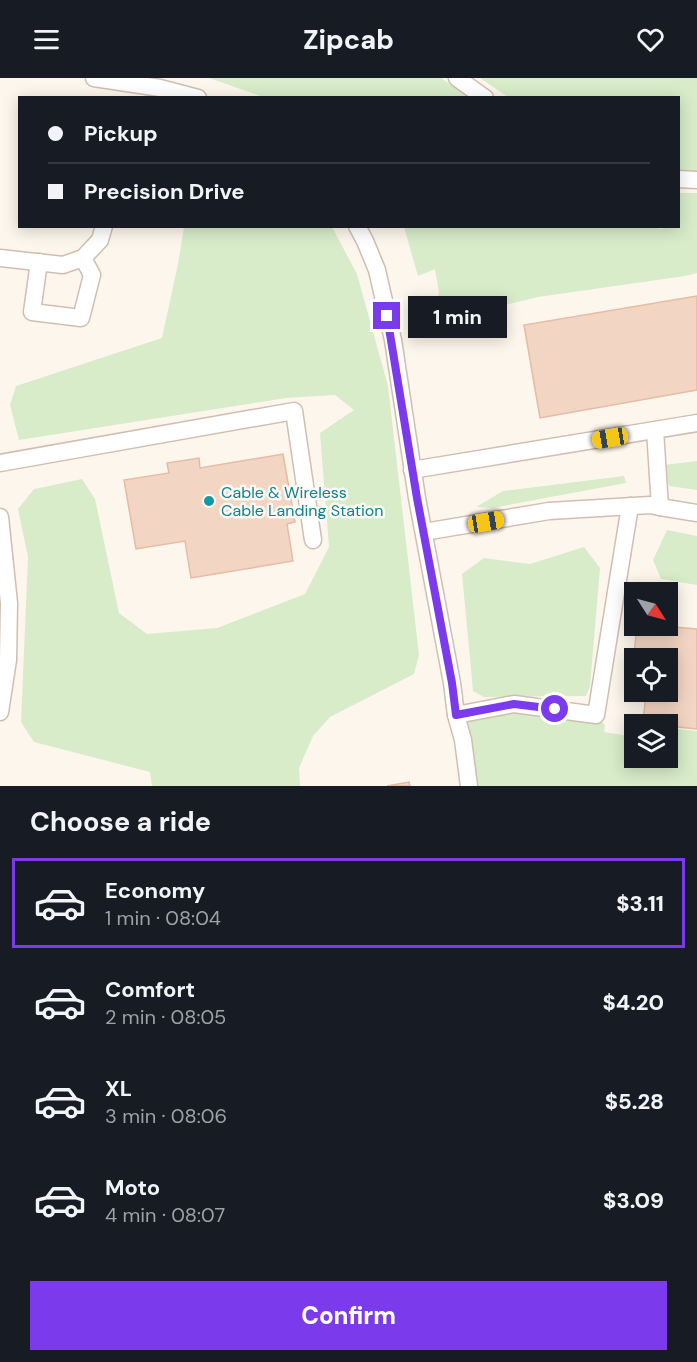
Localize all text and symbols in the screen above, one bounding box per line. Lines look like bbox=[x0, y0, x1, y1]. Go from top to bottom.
text: Zipcab bbox=[303, 22, 394, 57]
icon: menu bbox=[30, 23, 63, 56]
icon: heart bbox=[634, 23, 667, 56]
text: Pickup bbox=[84, 119, 158, 148]
text: Precision Drive bbox=[84, 177, 245, 206]
callout: 1 min bbox=[408, 295, 507, 337]
route end bbox=[373, 302, 400, 329]
text: 1 min bbox=[433, 304, 482, 330]
car bbox=[591, 426, 629, 450]
place label: Cable & Wireless Cable Landing Station bbox=[221, 482, 383, 521]
marker: Cable & Wireless Cable Landing Station bbox=[202, 494, 216, 508]
car bbox=[467, 510, 505, 534]
north arrow bbox=[624, 582, 678, 636]
map controls bbox=[624, 582, 678, 768]
button: locate bbox=[624, 648, 678, 702]
route start bbox=[541, 695, 568, 722]
button: layers bbox=[624, 714, 678, 768]
text: Choose a ride bbox=[30, 804, 211, 839]
icon: car bbox=[33, 876, 87, 930]
text: Economy bbox=[105, 876, 205, 905]
text: $3.11 bbox=[616, 889, 664, 918]
text: 1 min · 08:04 bbox=[105, 905, 221, 931]
icon: car bbox=[33, 975, 87, 1029]
text: Comfort bbox=[105, 975, 195, 1004]
text: $4.20 bbox=[602, 988, 664, 1017]
text: 2 min · 08:05 bbox=[105, 1004, 226, 1030]
icon: car bbox=[33, 1074, 87, 1128]
text: XL bbox=[105, 1074, 132, 1103]
text: $5.28 bbox=[605, 1087, 664, 1116]
text: 3 min · 08:06 bbox=[105, 1103, 227, 1129]
icon: car bbox=[33, 1173, 87, 1227]
text: Moto bbox=[105, 1173, 160, 1202]
text: $3.09 bbox=[603, 1186, 664, 1215]
text: 4 min · 08:07 bbox=[105, 1202, 225, 1228]
button: Confirm bbox=[30, 1281, 667, 1350]

